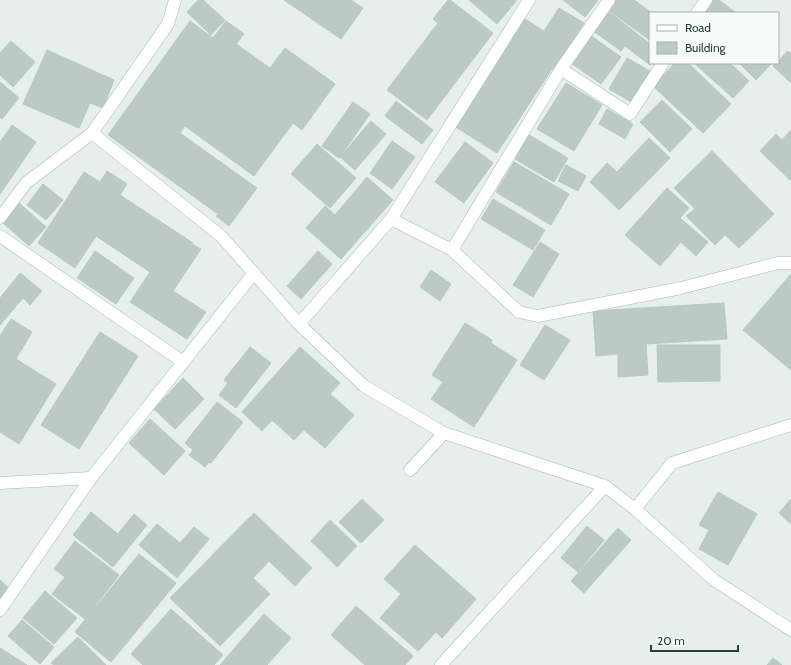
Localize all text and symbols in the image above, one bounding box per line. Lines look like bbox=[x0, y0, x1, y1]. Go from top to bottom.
legend bbox=[649, 12, 779, 64]
text: Road bbox=[685, 20, 711, 35]
text: Building bbox=[685, 40, 727, 55]
scale bar bbox=[651, 627, 738, 653]
text: 20 m bbox=[657, 633, 685, 648]

